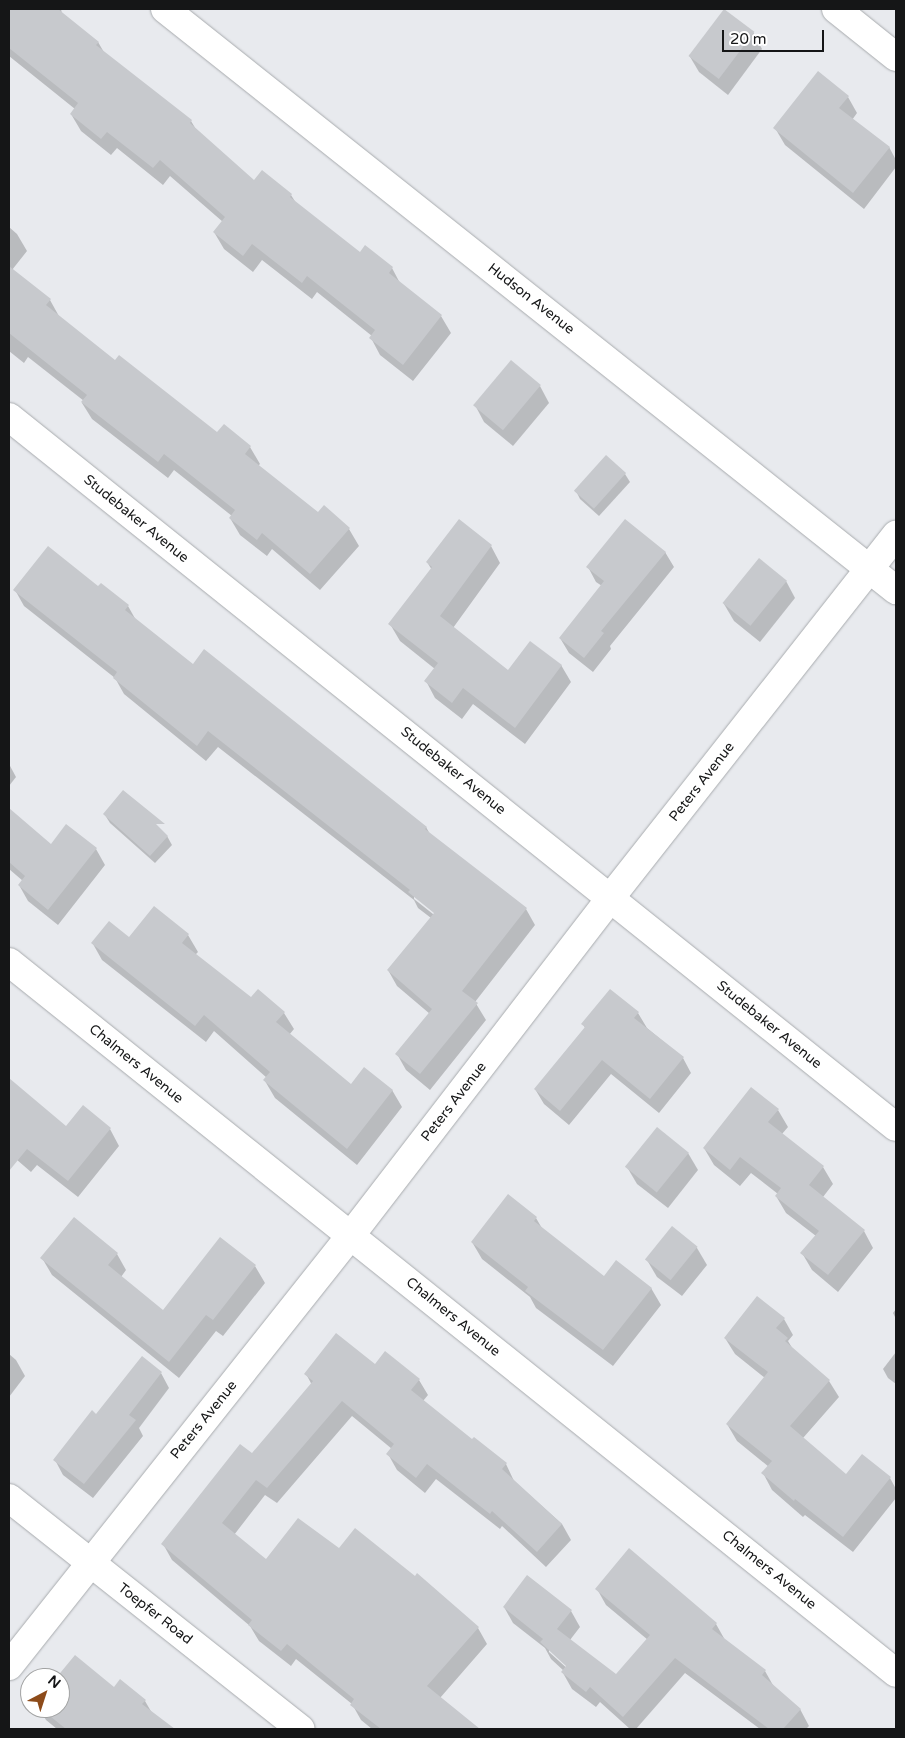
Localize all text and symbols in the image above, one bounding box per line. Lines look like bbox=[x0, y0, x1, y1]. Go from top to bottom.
scale bar bbox=[725, 20, 828, 52]
text: 20 m bbox=[730, 30, 767, 48]
street label: Hudson Avenue bbox=[484, 260, 578, 338]
street label: Studebaker Avenue bbox=[80, 472, 192, 566]
street label: Studebaker Avenue bbox=[397, 724, 509, 818]
street label: Peters Avenue bbox=[666, 739, 738, 825]
street label: Studebaker Avenue bbox=[713, 978, 825, 1072]
street label: Chalmers Avenue bbox=[86, 1021, 186, 1107]
street label: Peters Avenue bbox=[418, 1059, 490, 1145]
street label: Chalmers Avenue bbox=[403, 1274, 503, 1360]
street label: Peters Avenue bbox=[167, 1377, 241, 1463]
street label: Chalmers Avenue bbox=[719, 1527, 819, 1613]
street label: Toepfer Road bbox=[114, 1580, 196, 1648]
north arrow bbox=[20, 1668, 70, 1718]
text: N bbox=[45, 1672, 64, 1692]

